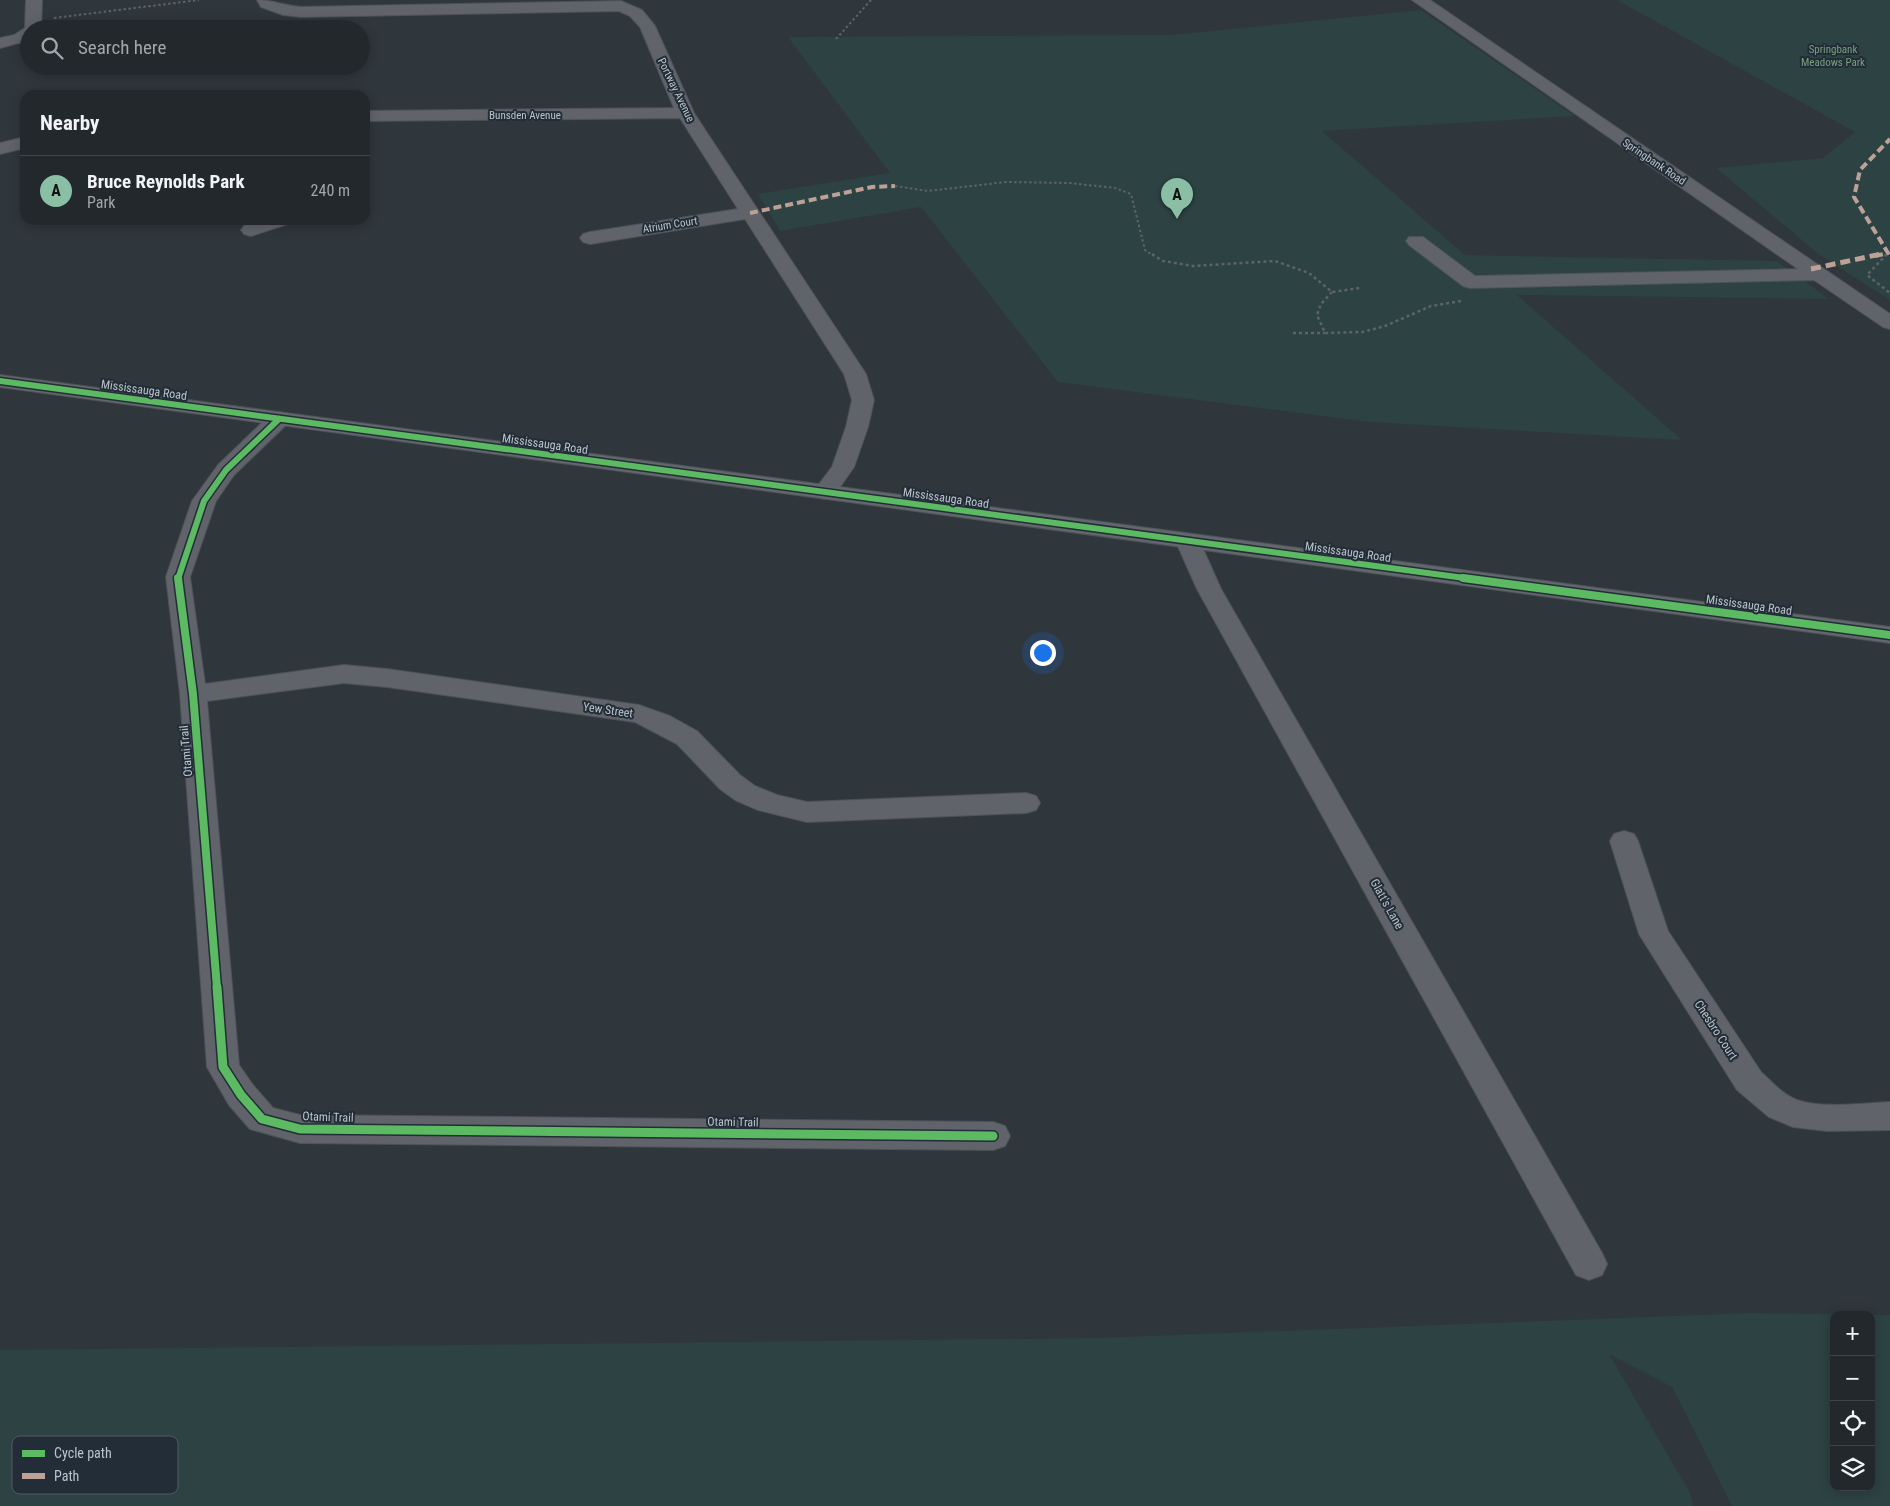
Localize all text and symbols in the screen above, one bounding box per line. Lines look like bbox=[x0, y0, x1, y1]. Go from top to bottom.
search box bbox=[20, 20, 370, 75]
icon: search bbox=[38, 34, 66, 62]
text: Search here bbox=[78, 36, 166, 59]
park label: Springbank Meadows Park bbox=[1801, 43, 1865, 69]
street label: Portway Avenue bbox=[655, 56, 697, 124]
street label: Bunsden Avenue bbox=[489, 109, 561, 122]
text: Nearby bbox=[40, 111, 99, 135]
street label: Springbank Road bbox=[1620, 136, 1688, 188]
text: Bruce Reynolds Park bbox=[87, 170, 244, 193]
pin: A bbox=[1161, 178, 1193, 219]
text: A bbox=[51, 181, 61, 200]
text: 240 m bbox=[311, 181, 350, 200]
text: Park bbox=[87, 193, 116, 212]
street label: Atrium Court bbox=[642, 214, 698, 236]
street label: Mississauga Road bbox=[100, 377, 188, 403]
street label: Mississauga Road bbox=[501, 431, 589, 457]
street label: Mississauga Road bbox=[902, 485, 990, 511]
street label: Mississauga Road bbox=[1304, 539, 1392, 565]
street label: Mississauga Road bbox=[1705, 592, 1793, 618]
your location bbox=[1030, 640, 1056, 666]
street label: Yew Street bbox=[582, 700, 634, 720]
street label: Otami Trail bbox=[177, 725, 195, 777]
street label: Glatt's Lane bbox=[1367, 876, 1407, 932]
street label: Chesbro Court bbox=[1692, 998, 1741, 1063]
street label: Otami Trail bbox=[302, 1109, 354, 1125]
street label: Otami Trail bbox=[707, 1115, 759, 1129]
map controls bbox=[1830, 1311, 1875, 1491]
button: + bbox=[1830, 1311, 1875, 1356]
button: − bbox=[1830, 1356, 1875, 1401]
button: locate bbox=[1830, 1401, 1875, 1446]
legend bbox=[12, 1436, 178, 1494]
text: Cycle path bbox=[54, 1445, 112, 1461]
button: layers bbox=[1830, 1446, 1875, 1491]
text: Path bbox=[54, 1468, 79, 1484]

